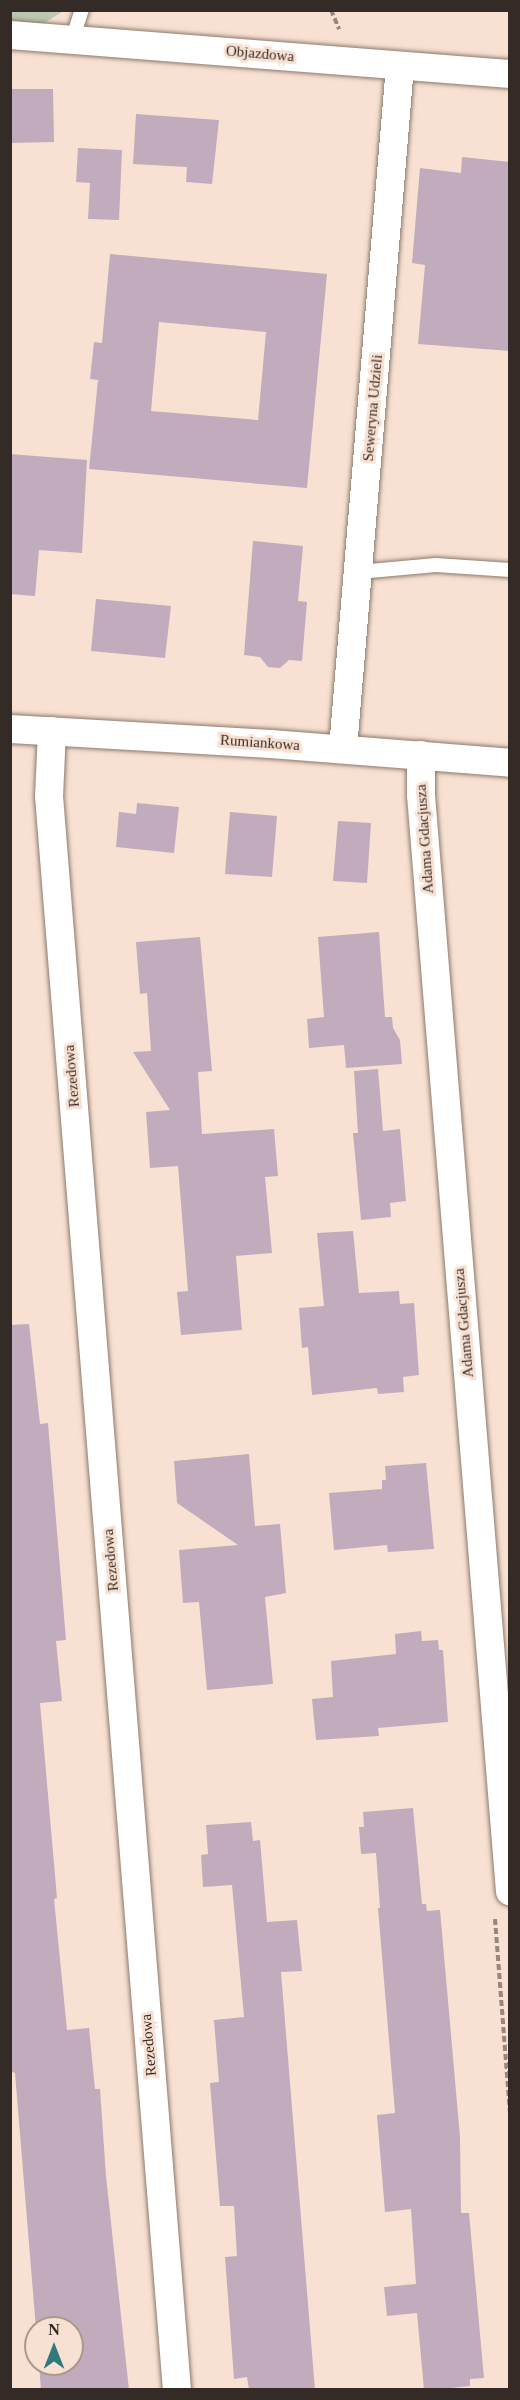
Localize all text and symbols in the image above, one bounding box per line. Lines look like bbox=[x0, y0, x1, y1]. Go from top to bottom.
street label: Objazdowa bbox=[225, 42, 295, 66]
street label: Seweryna Udzieli bbox=[359, 354, 387, 462]
street label: Rumiankowa bbox=[219, 731, 301, 755]
street label: Adama Gdacjusza bbox=[412, 784, 438, 894]
street label: Rezedowa bbox=[60, 1044, 84, 1108]
street label: Adama Gdacjusza bbox=[450, 1268, 478, 1378]
street label: Rezedowa bbox=[99, 1528, 123, 1592]
street label: Rezedowa bbox=[137, 2013, 161, 2077]
north arrow bbox=[24, 2316, 84, 2376]
text: N bbox=[48, 2321, 60, 2338]

